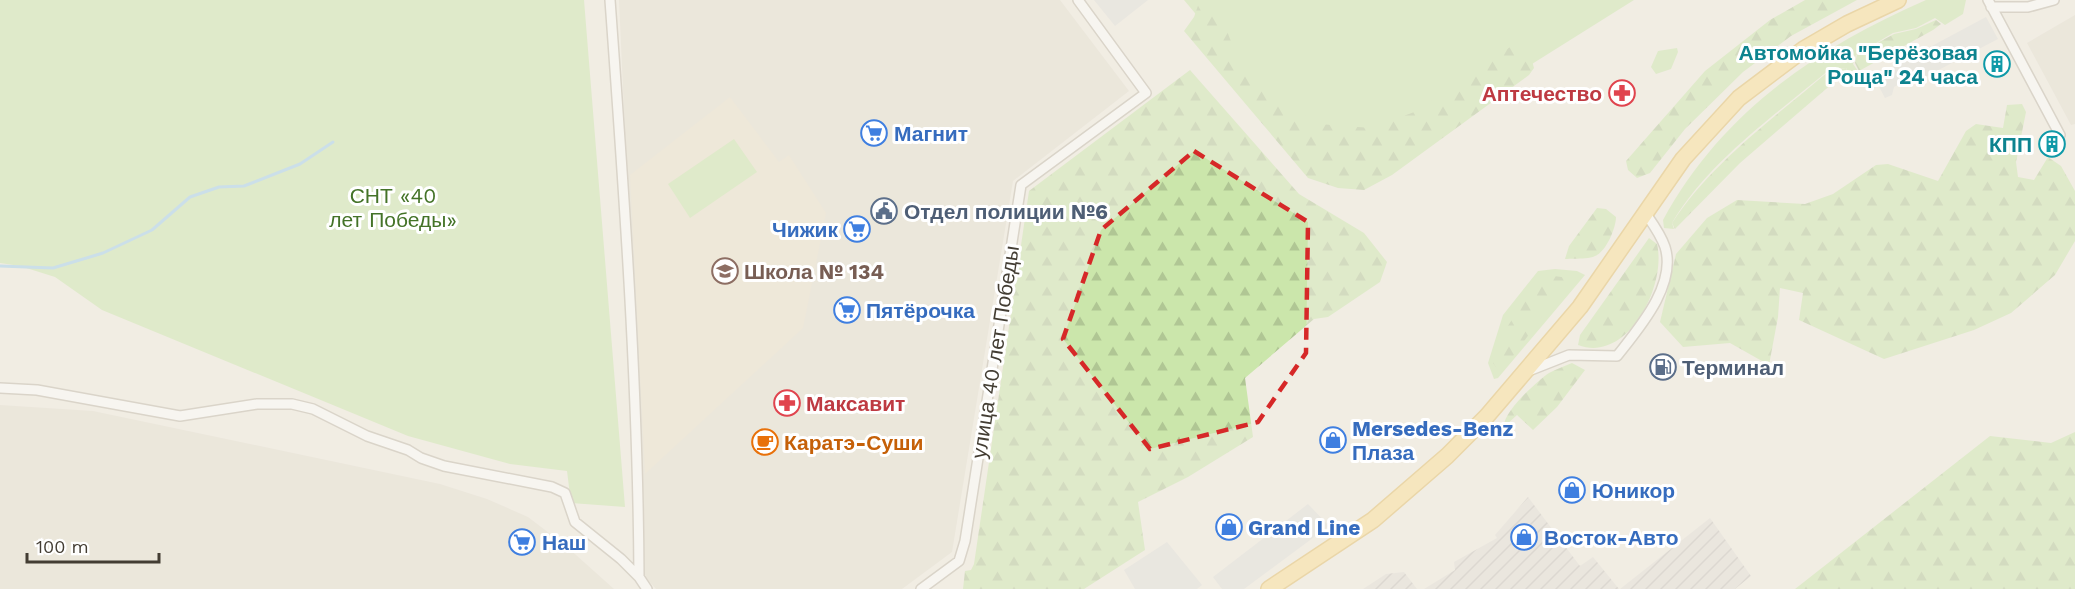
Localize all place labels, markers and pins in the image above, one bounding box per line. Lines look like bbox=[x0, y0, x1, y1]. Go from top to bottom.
place label: Автомойка "Берёзовая Роща" 24 часа bbox=[1738, 40, 1978, 89]
building icon: Автомойка "Берёзовая Роща" 24 часа bbox=[1982, 49, 2012, 79]
pharmacy icon: Аптечество bbox=[1607, 78, 1637, 108]
place label: Аптечество bbox=[1482, 81, 1602, 106]
supermarket icon: Магнит bbox=[859, 118, 889, 148]
place label: Магнит bbox=[894, 121, 968, 146]
building icon: КПП bbox=[2037, 129, 2067, 159]
place label: КПП bbox=[1989, 132, 2032, 157]
public building icon: Отдел полиции №6 bbox=[869, 196, 899, 226]
place label: Отдел полиции №6 bbox=[904, 199, 1108, 224]
supermarket icon: Чижик bbox=[842, 214, 872, 244]
place label: Чижик bbox=[772, 217, 838, 242]
school or university icon: Школа № 134 bbox=[710, 256, 740, 286]
place label: Школа № 134 bbox=[744, 259, 884, 284]
supermarket icon: Пятёрочка bbox=[832, 295, 862, 325]
place label: Пятёрочка bbox=[866, 298, 975, 323]
fuel station icon: Терминал bbox=[1648, 352, 1678, 382]
place label: Терминал bbox=[1682, 355, 1784, 380]
pharmacy icon: Максавит bbox=[772, 388, 802, 418]
place label: Максавит bbox=[806, 391, 905, 416]
place label: Mersedes-Benz Плаза bbox=[1352, 416, 1513, 465]
shop icon: Mersedes-Benz Плаза bbox=[1318, 425, 1348, 455]
cafe icon: Каратэ-Суши bbox=[750, 427, 780, 457]
place label: Каратэ-Суши bbox=[784, 430, 924, 455]
shop icon: Юникор bbox=[1557, 475, 1587, 505]
place label: Юникор bbox=[1592, 478, 1675, 503]
shop icon: Grand Line bbox=[1214, 512, 1244, 542]
place label: Grand Line bbox=[1248, 515, 1360, 540]
shop icon: Восток-Авто bbox=[1509, 522, 1539, 552]
place label: Восток-Авто bbox=[1544, 525, 1678, 550]
supermarket icon: Наш bbox=[507, 527, 537, 557]
place label: Наш bbox=[542, 530, 586, 555]

